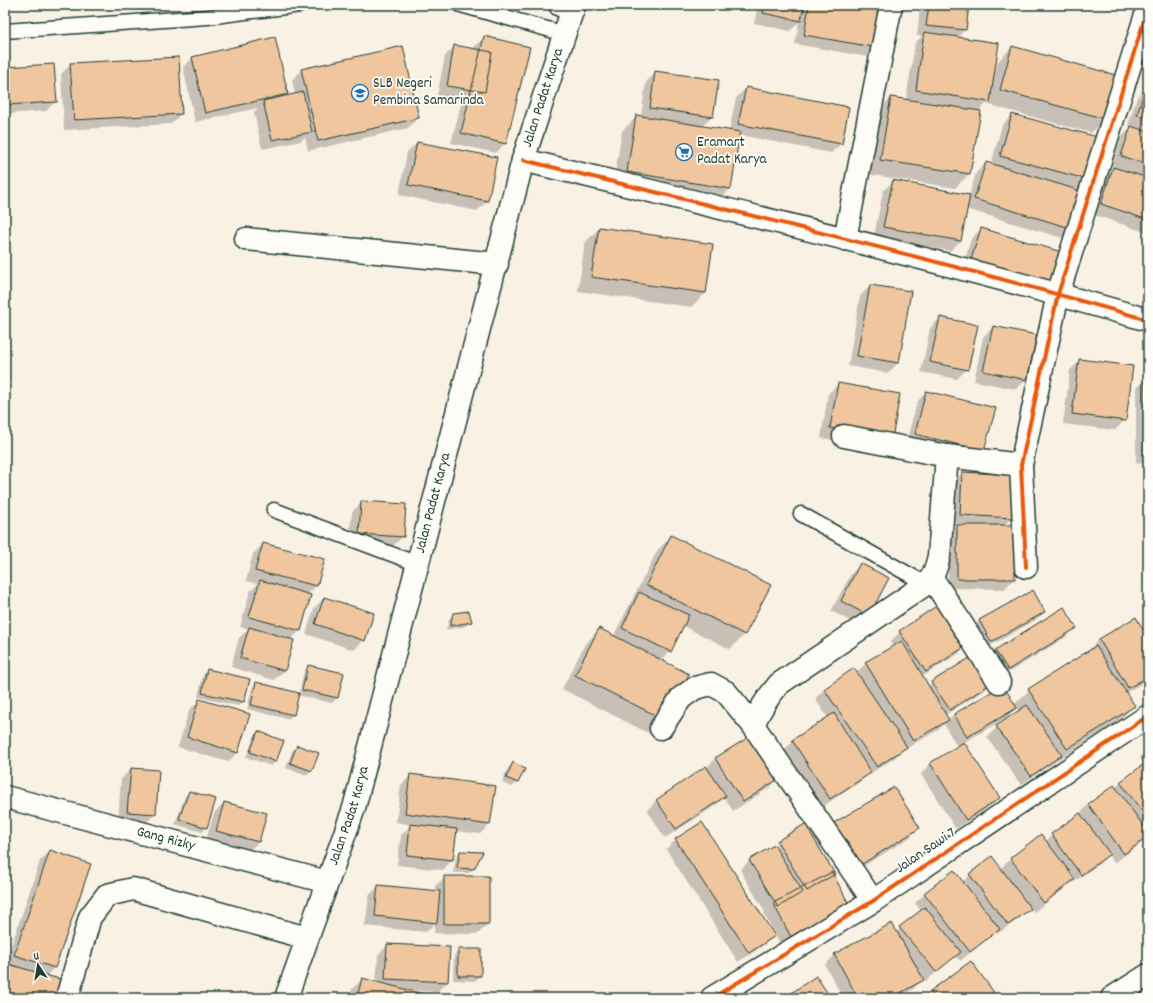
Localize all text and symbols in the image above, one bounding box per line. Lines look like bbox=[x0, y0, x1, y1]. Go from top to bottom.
street label: Jalan Padat Karya bbox=[517, 44, 570, 150]
place label: SLB Negeri Pembina Samarinda bbox=[373, 73, 485, 112]
school or university icon: SLB Negeri Pembina Samarinda bbox=[350, 83, 370, 103]
place label: Eramart Padat Karya bbox=[697, 132, 767, 171]
supermarket icon: Eramart Padat Karya bbox=[674, 142, 694, 162]
street label: Jalan Padat Karya bbox=[410, 449, 457, 556]
street label: Jalan Padat Karya bbox=[323, 763, 376, 869]
street label: Gang Rizky bbox=[134, 821, 198, 858]
street label: Jalan Sawi 7 bbox=[891, 823, 961, 879]
north arrow bbox=[18, 945, 58, 985]
text: U bbox=[32, 949, 41, 966]

